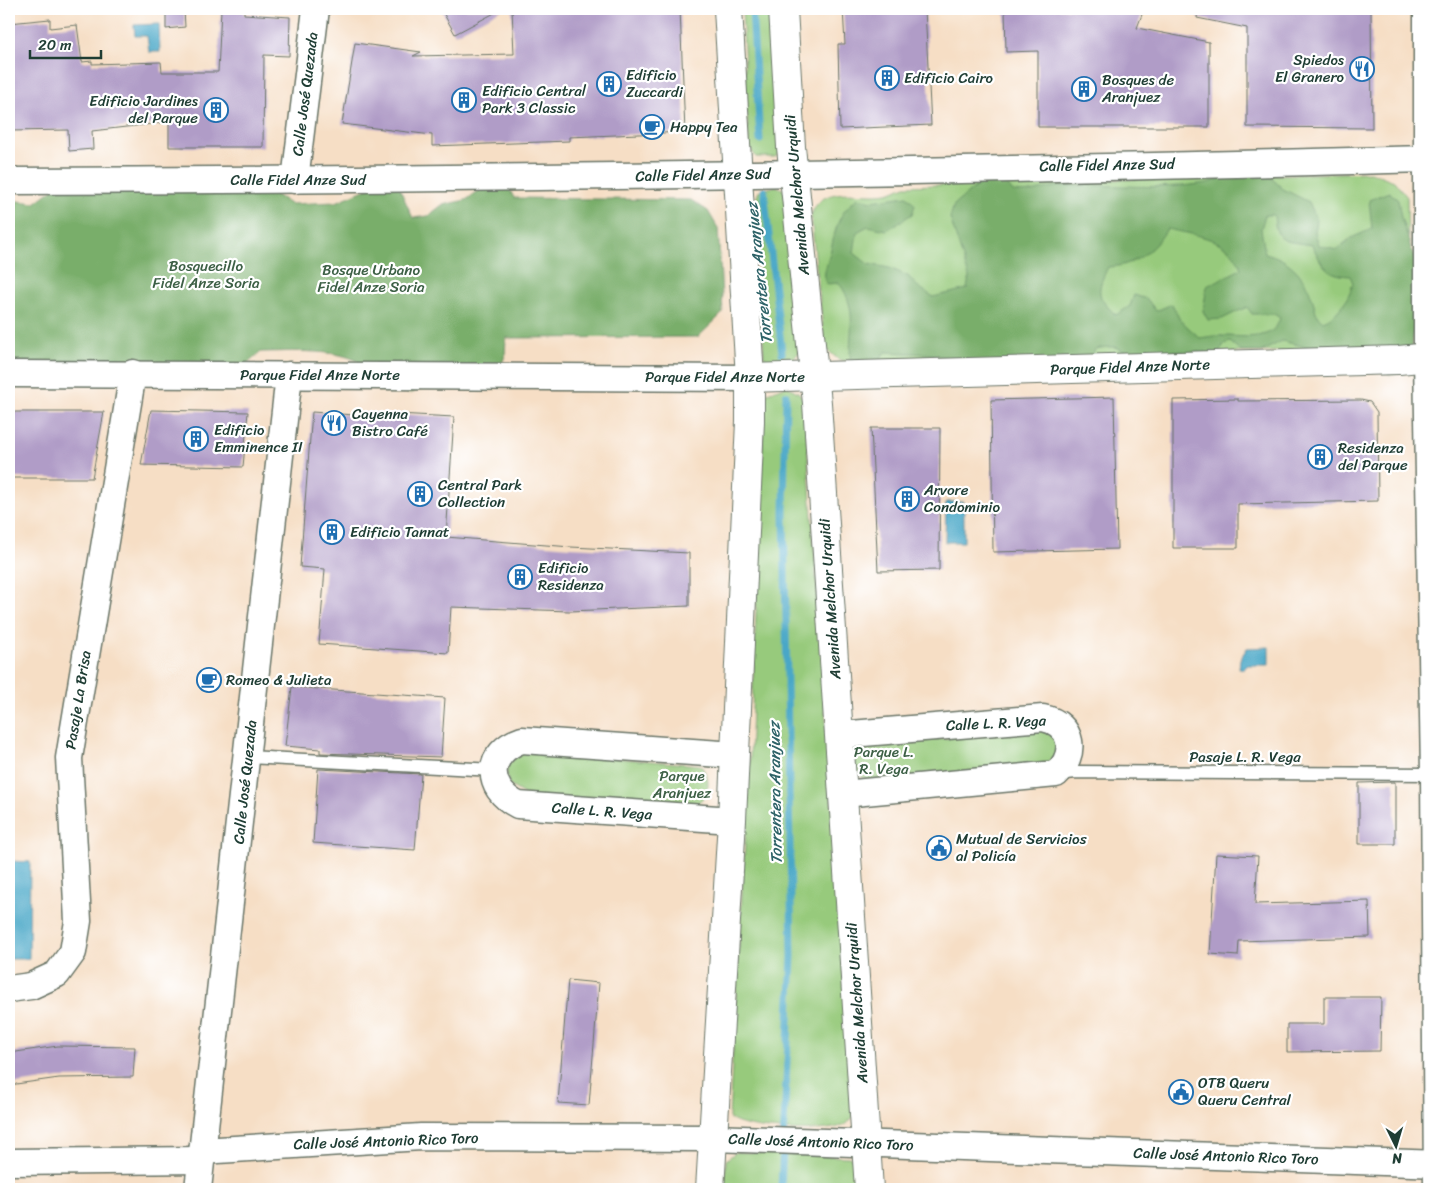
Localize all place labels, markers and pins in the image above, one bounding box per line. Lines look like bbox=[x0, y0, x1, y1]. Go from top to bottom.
place label: Spiedos El Granero bbox=[1275, 47, 1345, 90]
restaurant icon: Spiedos El Granero bbox=[1349, 56, 1375, 82]
place label: Edificio Zuccardi bbox=[626, 62, 684, 105]
building icon: Edificio Cairo bbox=[874, 65, 900, 91]
place label: Edificio Cairo bbox=[904, 65, 994, 91]
place label: Bosques de Aranjuez bbox=[1101, 67, 1175, 110]
building icon: Edificio Zuccardi bbox=[596, 71, 622, 97]
building icon: Bosques de Aranjuez bbox=[1071, 76, 1097, 102]
place label: Edificio Central Park 3 Classic bbox=[482, 78, 587, 121]
building icon: Edificio Central Park 3 Classic bbox=[451, 87, 477, 113]
place label: Edificio Jardines del Parque bbox=[89, 88, 199, 131]
building icon: Edificio Jardines del Parque bbox=[203, 97, 229, 123]
cafe icon: Happy Tea bbox=[639, 114, 665, 140]
place label: Happy Tea bbox=[670, 114, 738, 140]
place label: Cayenna Bistro Café bbox=[352, 401, 428, 444]
restaurant icon: Cayenna Bistro Café bbox=[321, 410, 347, 436]
place label: Edificio Emminence II bbox=[214, 417, 303, 460]
building icon: Edificio Emminence II bbox=[183, 426, 209, 452]
place label: Residenza del Parque bbox=[1338, 435, 1408, 478]
building icon: Residenza del Parque bbox=[1307, 444, 1333, 470]
place label: Central Park Collection bbox=[438, 472, 522, 515]
place label: Arvore Condominio bbox=[923, 477, 1000, 520]
building icon: Central Park Collection bbox=[407, 481, 433, 507]
building icon: Arvore Condominio bbox=[894, 486, 920, 512]
building icon: Edificio Tannat bbox=[319, 519, 345, 545]
place label: Edificio Tannat bbox=[350, 519, 450, 545]
place label: Edificio Residenza bbox=[538, 555, 604, 598]
building icon: Edificio Residenza bbox=[507, 564, 533, 590]
cafe icon: Romeo & Julieta bbox=[196, 667, 222, 693]
place label: Romeo & Julieta bbox=[226, 667, 332, 693]
place label: Mutual de Servicios al Policía bbox=[956, 826, 1087, 869]
public building icon: Mutual de Servicios al Policía bbox=[926, 835, 952, 861]
place label: OTB Queru Queru Central bbox=[1198, 1070, 1291, 1113]
public building icon: OTB Queru Queru Central bbox=[1168, 1079, 1194, 1105]

